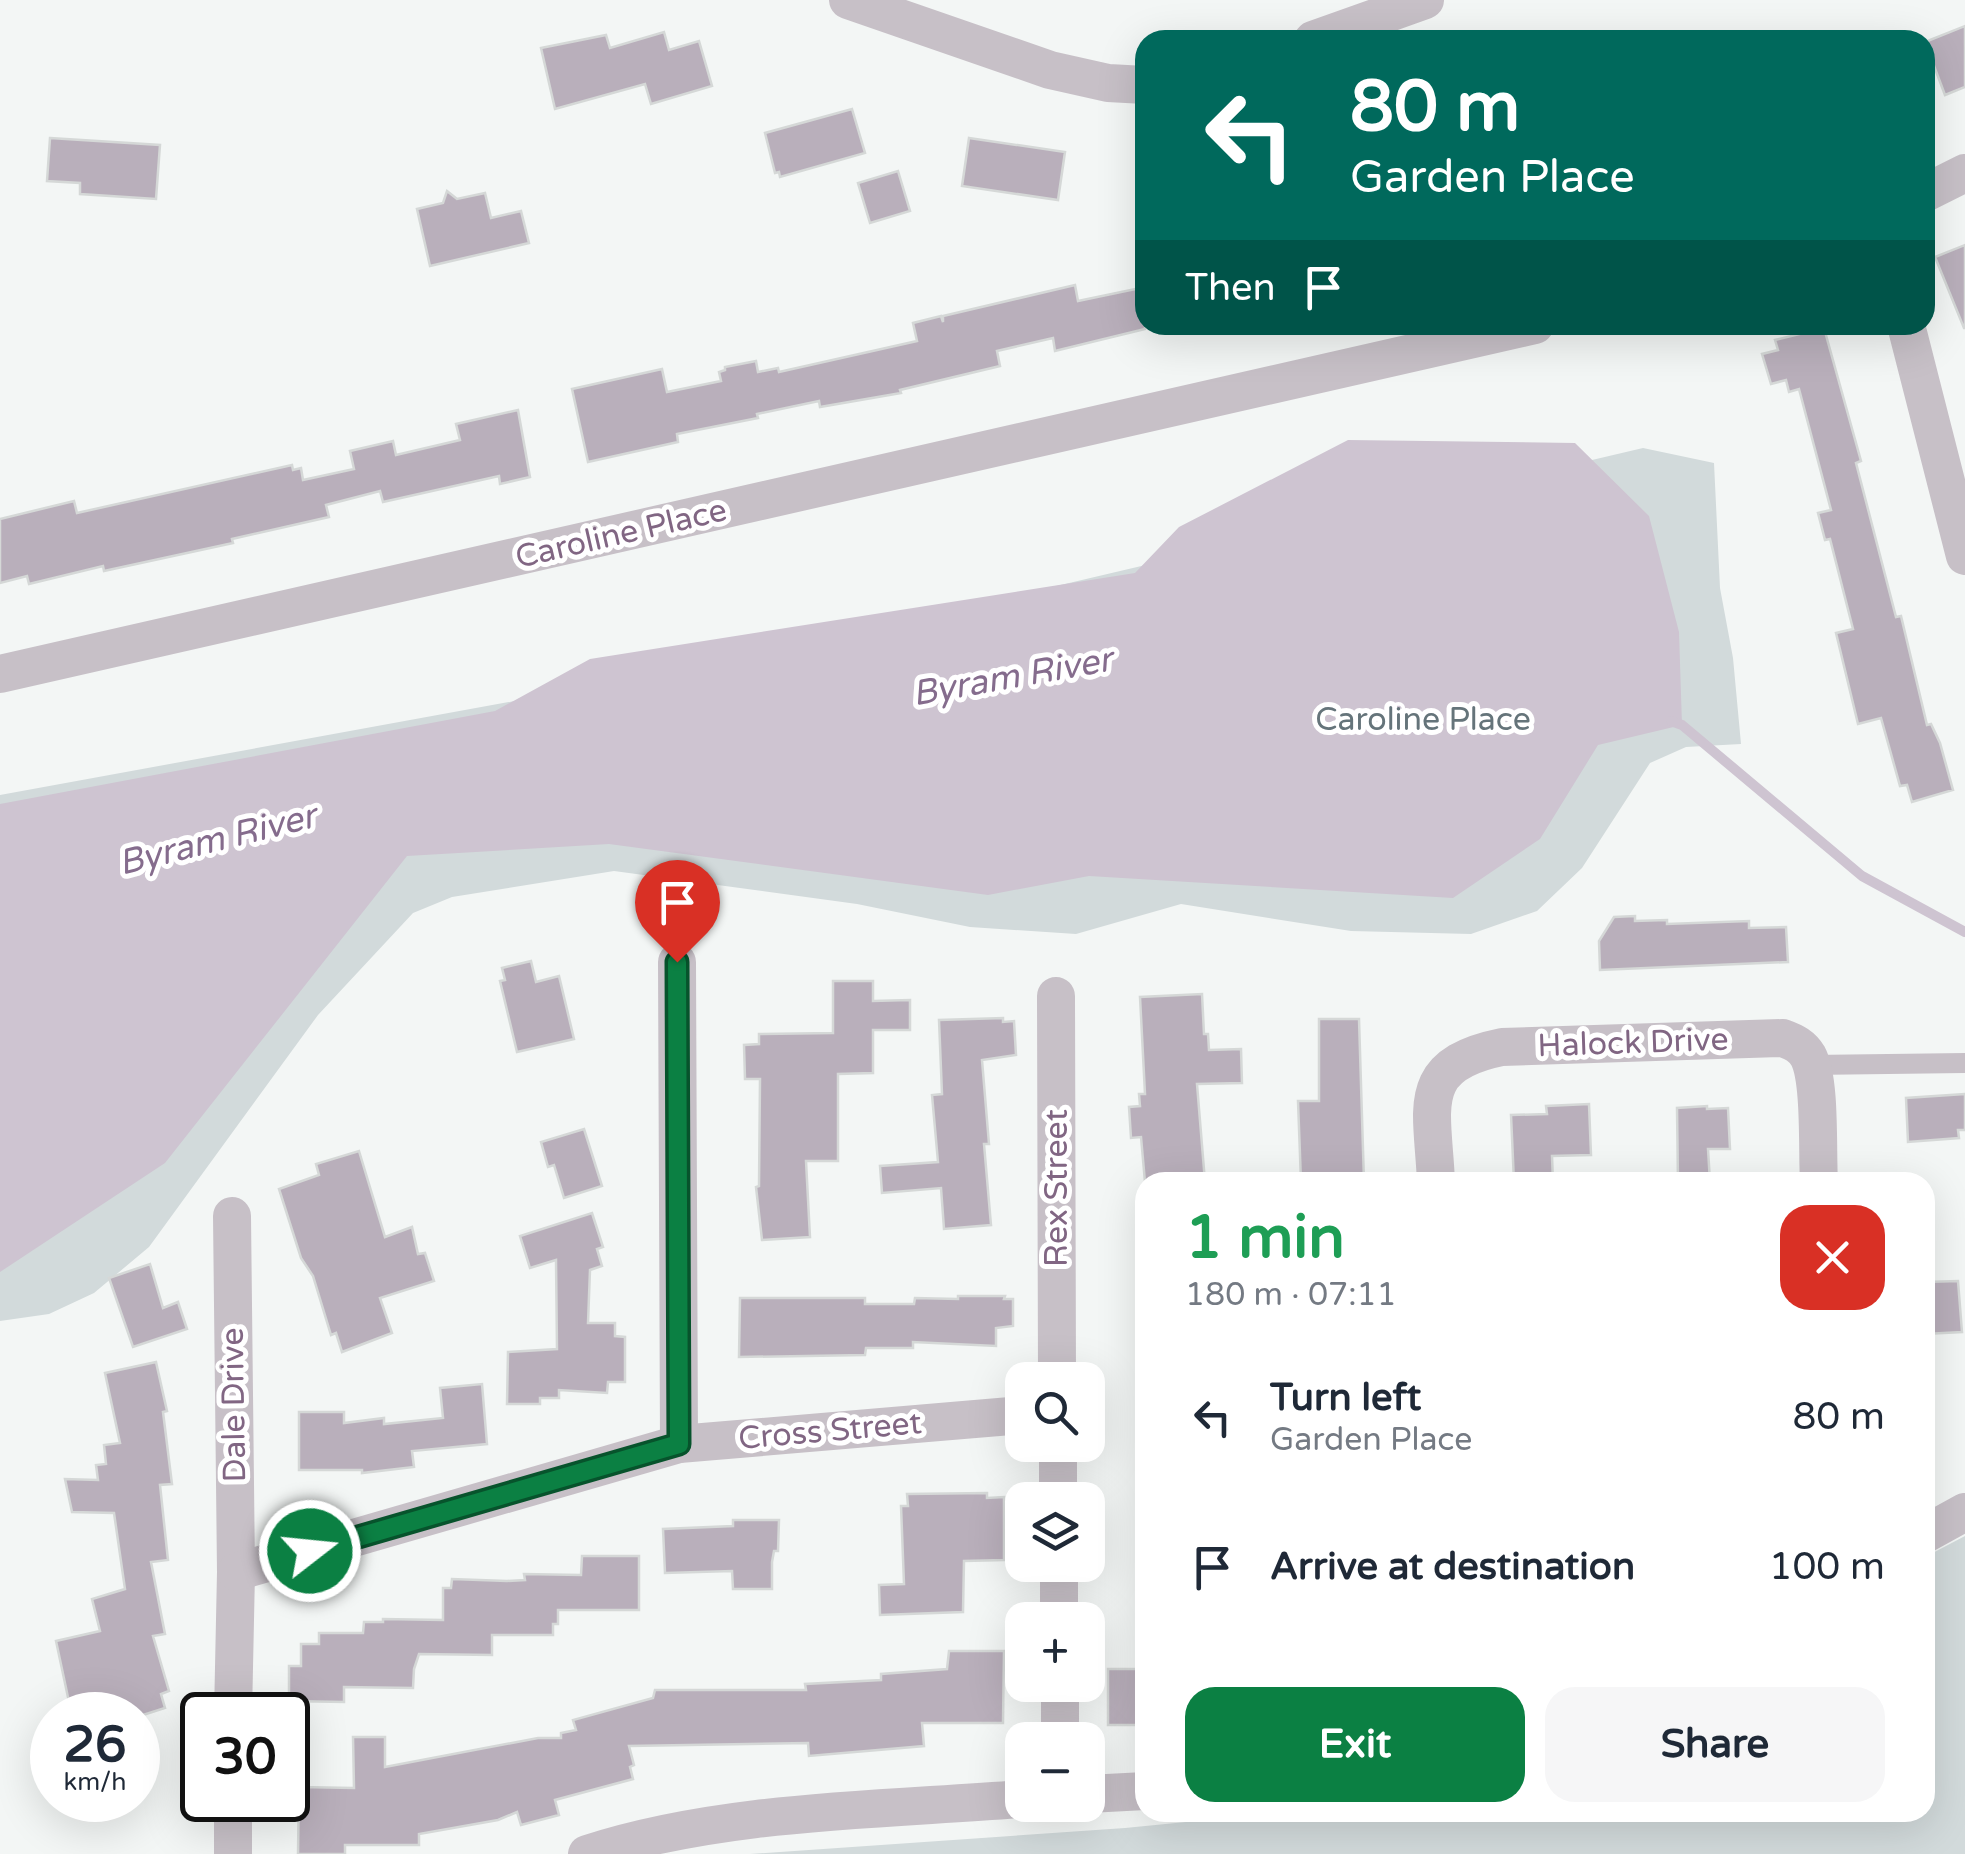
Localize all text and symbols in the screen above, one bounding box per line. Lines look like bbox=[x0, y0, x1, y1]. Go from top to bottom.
text: 80 m bbox=[1350, 66, 1520, 150]
icon: left bbox=[1185, 70, 1315, 200]
text: Garden Place bbox=[1350, 151, 1635, 205]
icon: arrive bbox=[1296, 260, 1351, 315]
text: Then bbox=[1185, 265, 1276, 311]
street label: Caroline Place bbox=[512, 491, 730, 577]
water label: Byram River bbox=[909, 638, 1120, 715]
park label: Caroline Place bbox=[1315, 701, 1531, 739]
water label: Byram River bbox=[114, 794, 325, 885]
pin bbox=[635, 860, 720, 963]
icon: arrive bbox=[650, 875, 705, 930]
street label: Halock Drive bbox=[1537, 1021, 1729, 1065]
street label: Rex Street bbox=[1038, 1109, 1076, 1267]
text: 1 min bbox=[1185, 1202, 1345, 1274]
button: close bbox=[1780, 1205, 1885, 1310]
text: 180 m · 07:11 bbox=[1185, 1276, 1397, 1314]
street label: Dale Drive bbox=[214, 1327, 254, 1483]
map controls bbox=[1005, 1362, 1105, 1822]
button: search bbox=[1005, 1362, 1105, 1462]
text: Turn left bbox=[1270, 1375, 1421, 1421]
icon: left bbox=[1185, 1390, 1240, 1445]
text: 80 m bbox=[1793, 1394, 1885, 1440]
street label: Cross Street bbox=[737, 1404, 923, 1458]
text: Garden Place bbox=[1270, 1421, 1472, 1459]
button: layers bbox=[1005, 1482, 1105, 1582]
position arrow bbox=[258, 1499, 362, 1603]
icon: arrive bbox=[1185, 1540, 1240, 1595]
text: Arrive at destination bbox=[1270, 1544, 1635, 1590]
text: 100 m bbox=[1769, 1544, 1885, 1590]
button: + bbox=[1005, 1602, 1105, 1702]
button: Exit bbox=[1185, 1687, 1525, 1802]
button: Share bbox=[1545, 1687, 1885, 1802]
speed limit sign: 30 bbox=[180, 1692, 310, 1822]
text: 26 bbox=[64, 1715, 126, 1775]
button: − bbox=[1005, 1722, 1105, 1822]
text: km/h bbox=[64, 1767, 126, 1797]

